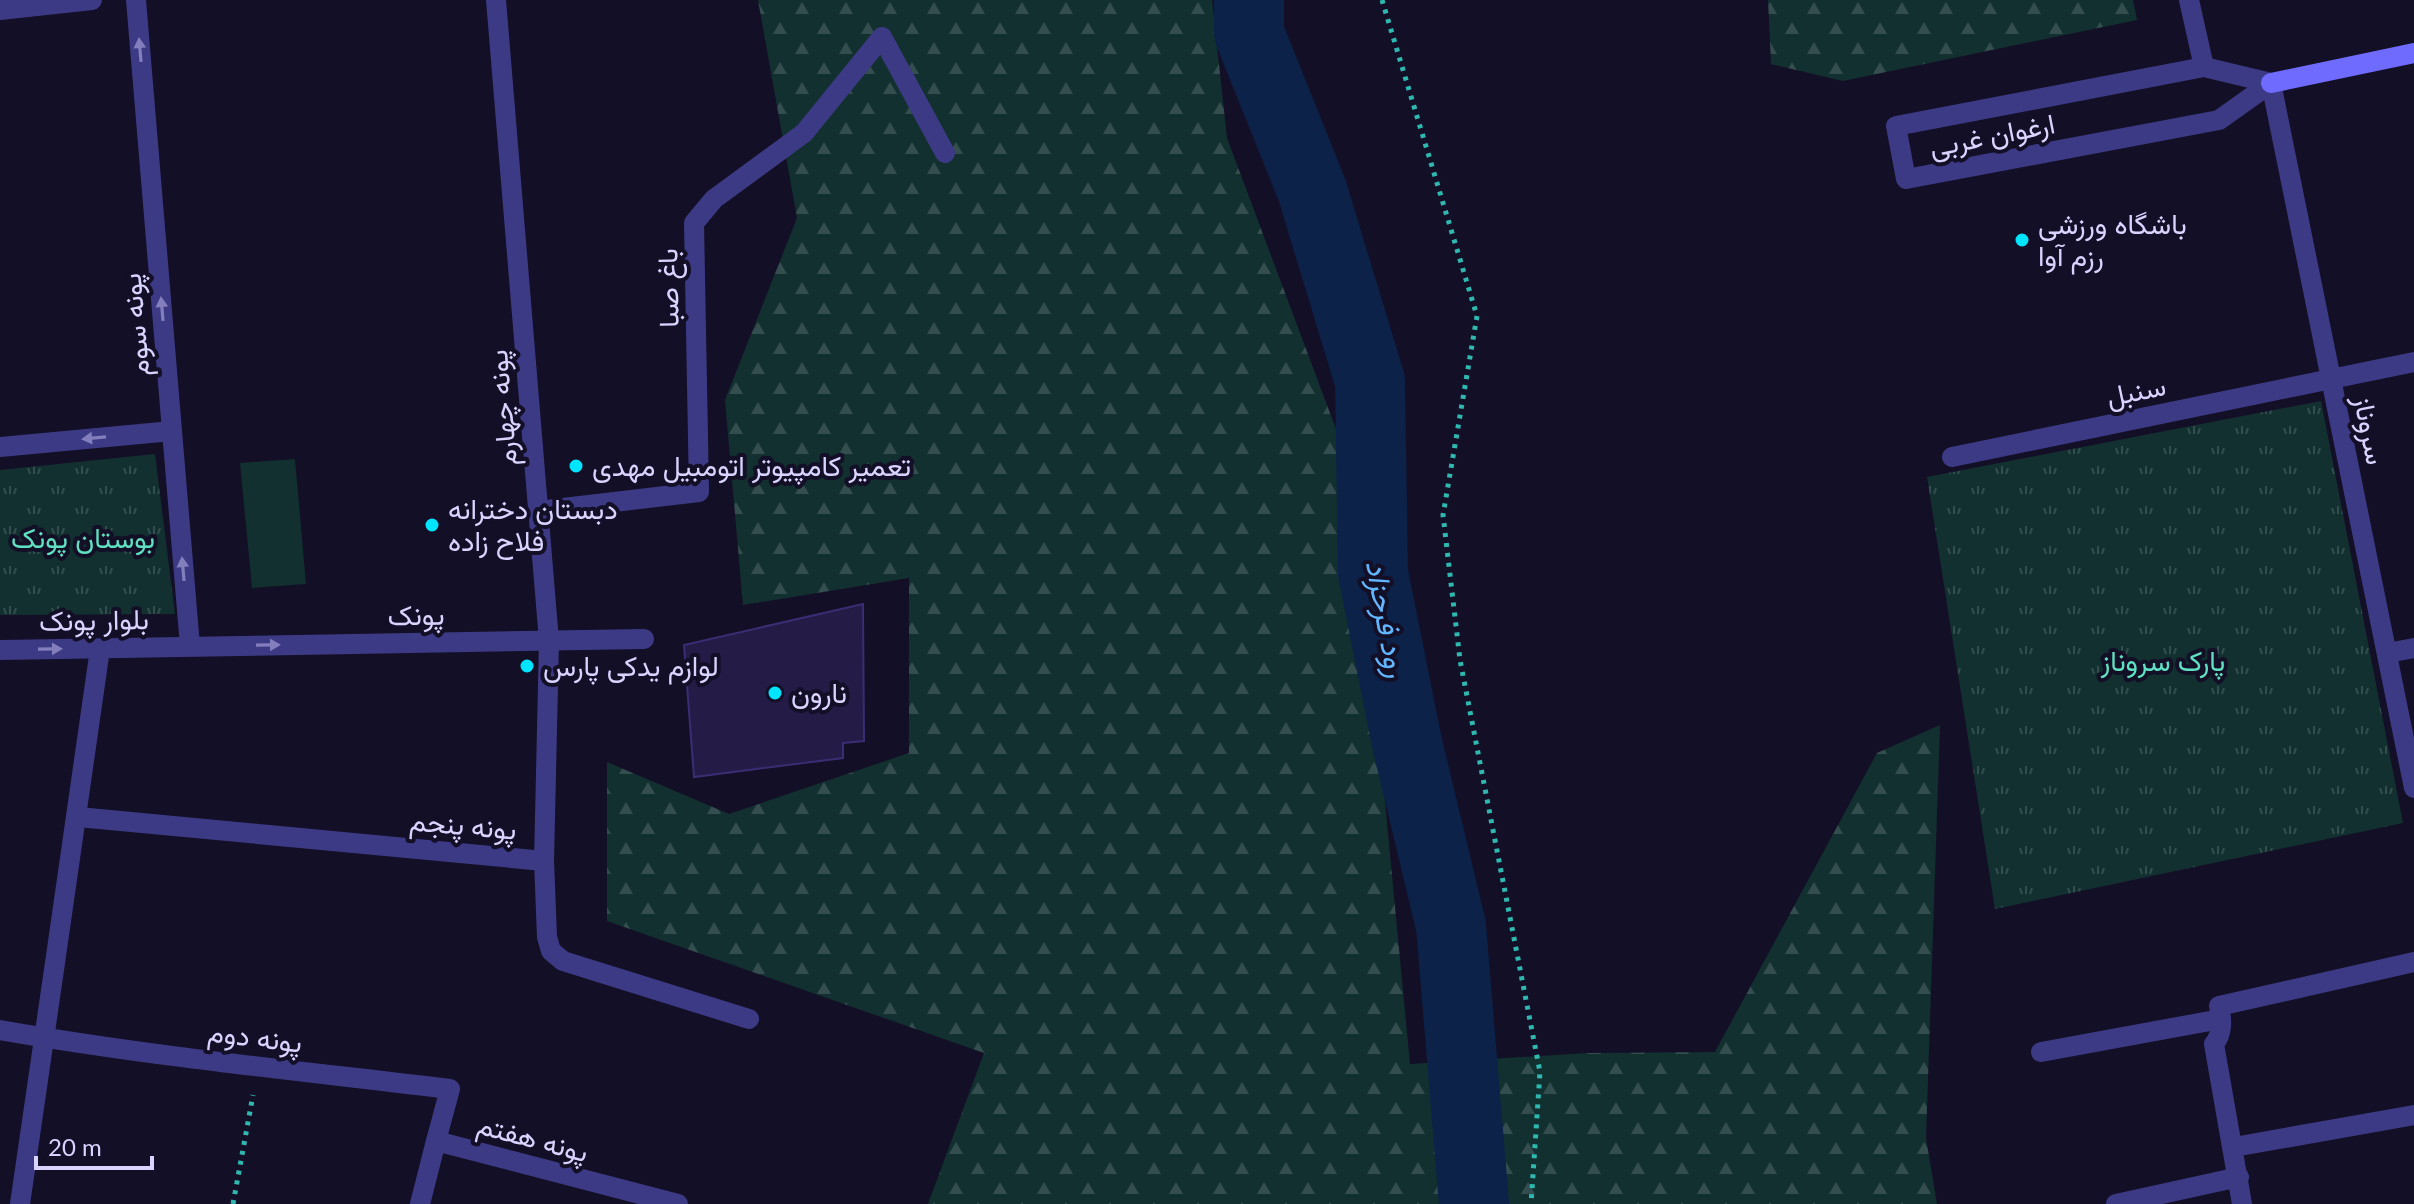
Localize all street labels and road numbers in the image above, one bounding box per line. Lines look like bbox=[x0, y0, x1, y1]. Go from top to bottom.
street label: ارغوان غربی bbox=[1926, 105, 2058, 165]
street label: باغ صبا bbox=[649, 248, 688, 328]
street label: پونه سوم bbox=[113, 272, 158, 378]
street label: پونه چهارم bbox=[479, 348, 526, 468]
street label: سنبل bbox=[2103, 367, 2169, 414]
street label: سروناز bbox=[2345, 391, 2394, 468]
street label: پونک bbox=[387, 597, 445, 634]
street label: بلوار پونک bbox=[39, 601, 149, 640]
street label: پونه پنجم bbox=[408, 802, 518, 849]
street label: پونه دوم bbox=[206, 1013, 304, 1062]
street label: پونه هفتم bbox=[473, 1106, 592, 1171]

